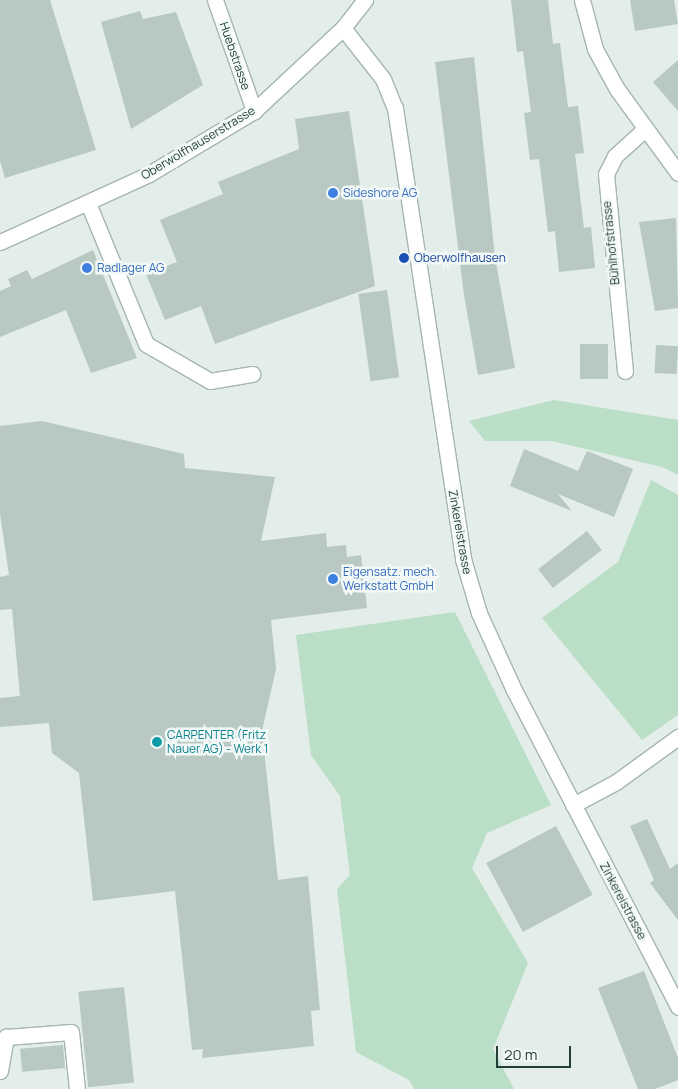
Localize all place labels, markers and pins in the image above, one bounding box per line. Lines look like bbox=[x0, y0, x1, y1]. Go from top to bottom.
place label: Sideshore AG bbox=[343, 186, 417, 200]
marker: Sideshore AG bbox=[327, 187, 339, 199]
place label: Oberwolfhausen bbox=[414, 251, 506, 265]
marker: Oberwolfhausen bbox=[398, 252, 410, 264]
place label: Radlager AG bbox=[97, 261, 164, 275]
marker: Radlager AG bbox=[81, 262, 93, 274]
place label: Eigensatz. mech. Werkstatt GmbH bbox=[343, 565, 437, 593]
marker: Eigensatz. mech. Werkstatt GmbH bbox=[327, 573, 339, 585]
place label: CARPENTER (Fritz Nauer AG) - Werk 1 bbox=[167, 728, 268, 756]
marker: CARPENTER (Fritz Nauer AG) - Werk 1 bbox=[151, 736, 163, 748]

